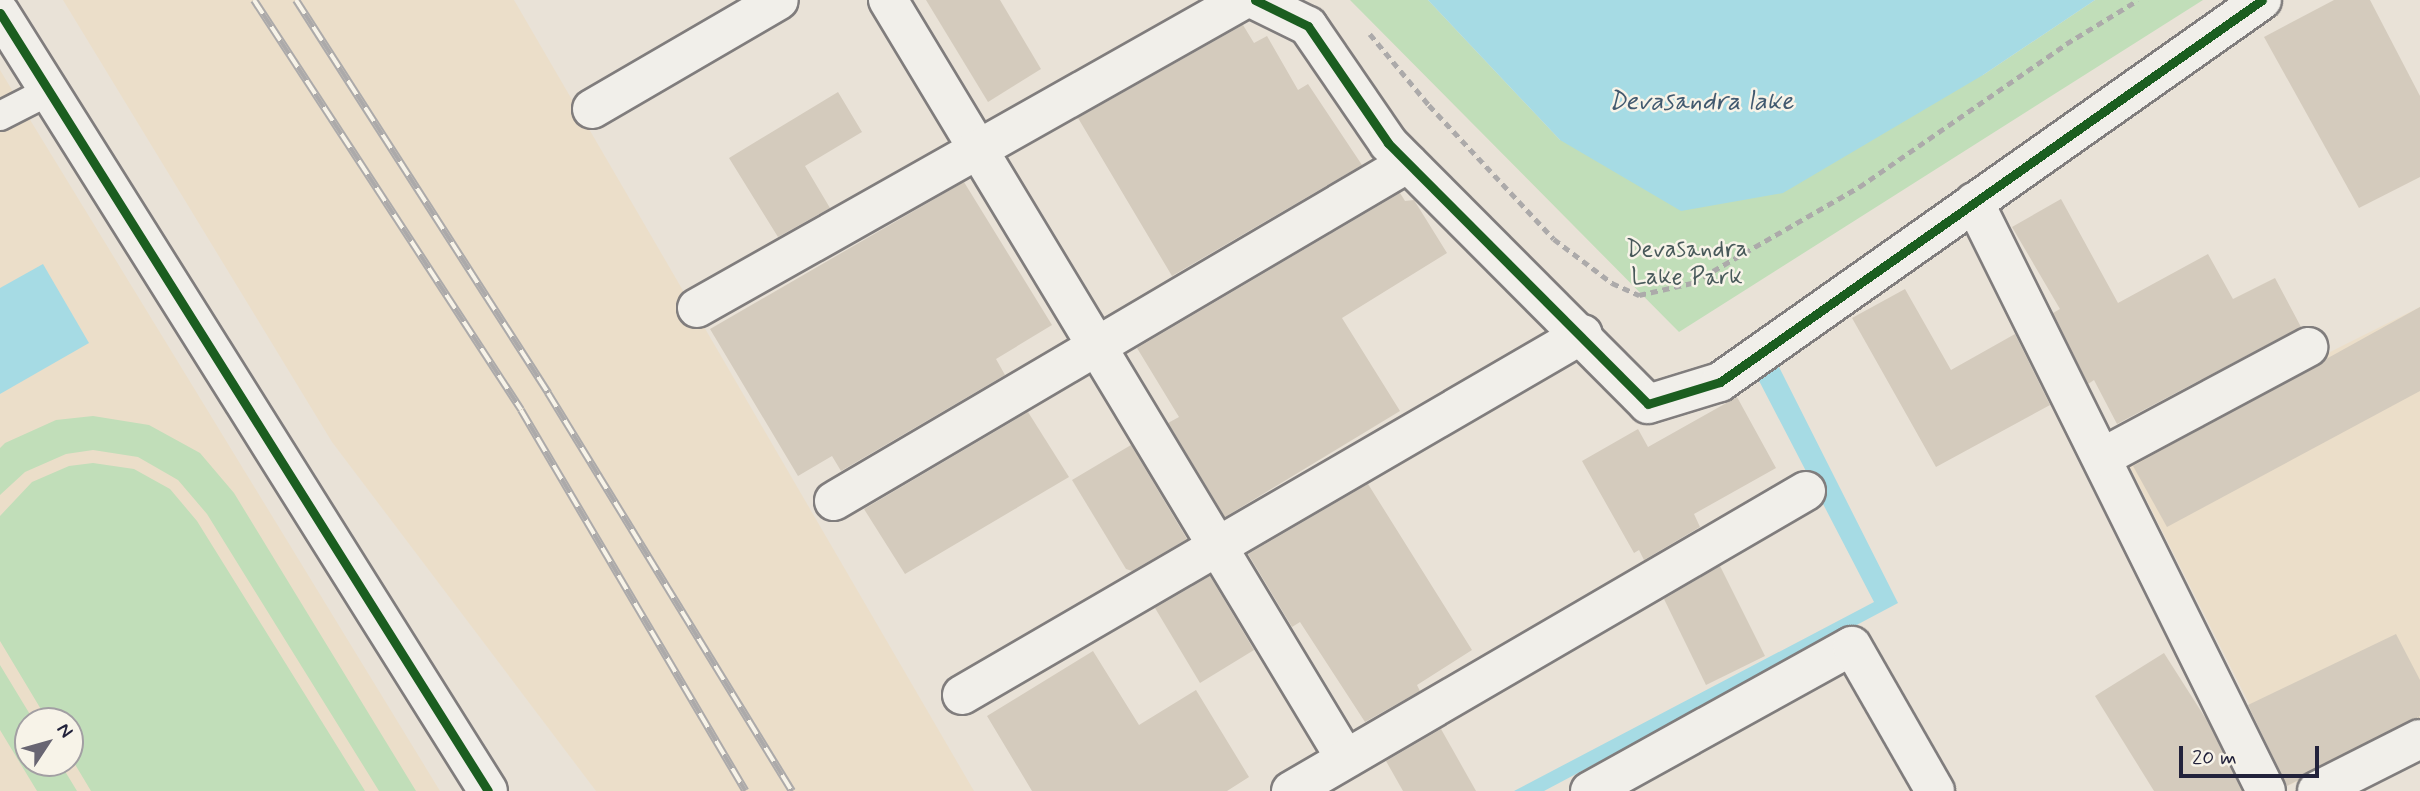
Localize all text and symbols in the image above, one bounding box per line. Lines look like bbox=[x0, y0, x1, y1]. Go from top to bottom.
water label: Devasandra lake bbox=[1608, 87, 1794, 119]
park label: Devasandra Lake Park bbox=[1626, 236, 1748, 292]
north arrow bbox=[14, 707, 84, 777]
text: N bbox=[51, 718, 79, 743]
scale bar bbox=[2182, 732, 2322, 776]
text: 20 m bbox=[2192, 744, 2237, 772]

